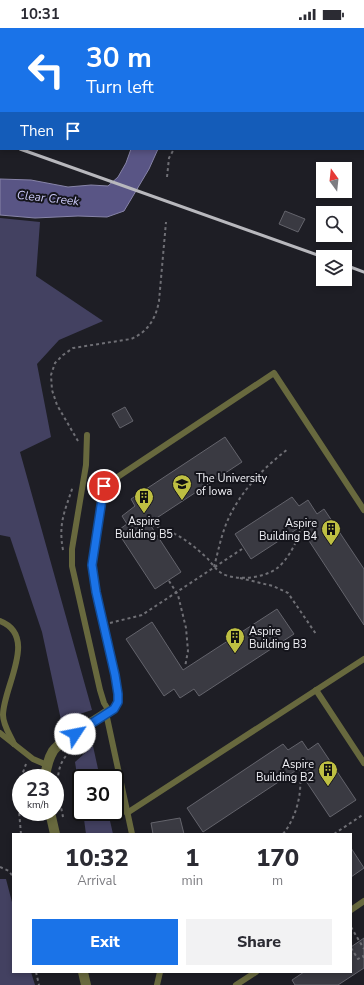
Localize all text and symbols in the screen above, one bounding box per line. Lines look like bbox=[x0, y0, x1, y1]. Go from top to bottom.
text: 10:31 bbox=[20, 4, 60, 24]
text: 30 m bbox=[86, 39, 152, 77]
icon: left bbox=[20, 44, 72, 96]
text: Turn left bbox=[86, 75, 154, 99]
icon: arrive bbox=[62, 120, 84, 142]
text: Then bbox=[20, 121, 54, 141]
north arrow bbox=[316, 162, 352, 198]
map controls bbox=[316, 162, 352, 286]
water label: Clear Creek bbox=[16, 187, 81, 209]
button: search bbox=[316, 206, 352, 242]
button: layers bbox=[316, 250, 352, 286]
pin bbox=[87, 469, 121, 503]
place label: The University of Iowa bbox=[196, 471, 267, 499]
school or university icon: The University of Iowa bbox=[171, 473, 193, 501]
icon: arrive bbox=[93, 475, 115, 497]
building icon: Aspire Building B5 bbox=[133, 486, 155, 514]
place label: Aspire Building B5 bbox=[115, 514, 173, 542]
place label: Aspire Building B4 bbox=[259, 516, 317, 544]
building icon: Aspire Building B4 bbox=[320, 518, 342, 546]
place label: Aspire Building B3 bbox=[249, 624, 307, 652]
building icon: Aspire Building B3 bbox=[224, 626, 246, 654]
position arrow bbox=[54, 713, 96, 755]
place label: Aspire Building B2 bbox=[256, 757, 314, 785]
building icon: Aspire Building B2 bbox=[317, 759, 339, 787]
speed limit sign: 30 bbox=[72, 769, 124, 821]
text: 23 bbox=[26, 776, 50, 803]
text: km/h bbox=[27, 798, 49, 812]
text: 10:32 bbox=[65, 842, 129, 874]
text: 1 bbox=[185, 842, 200, 874]
text: 170 bbox=[256, 842, 299, 874]
text: Arrival bbox=[77, 872, 116, 890]
text: min bbox=[182, 872, 203, 890]
text: m bbox=[272, 872, 283, 890]
button: Exit bbox=[32, 919, 178, 965]
button: Share bbox=[186, 919, 332, 965]

